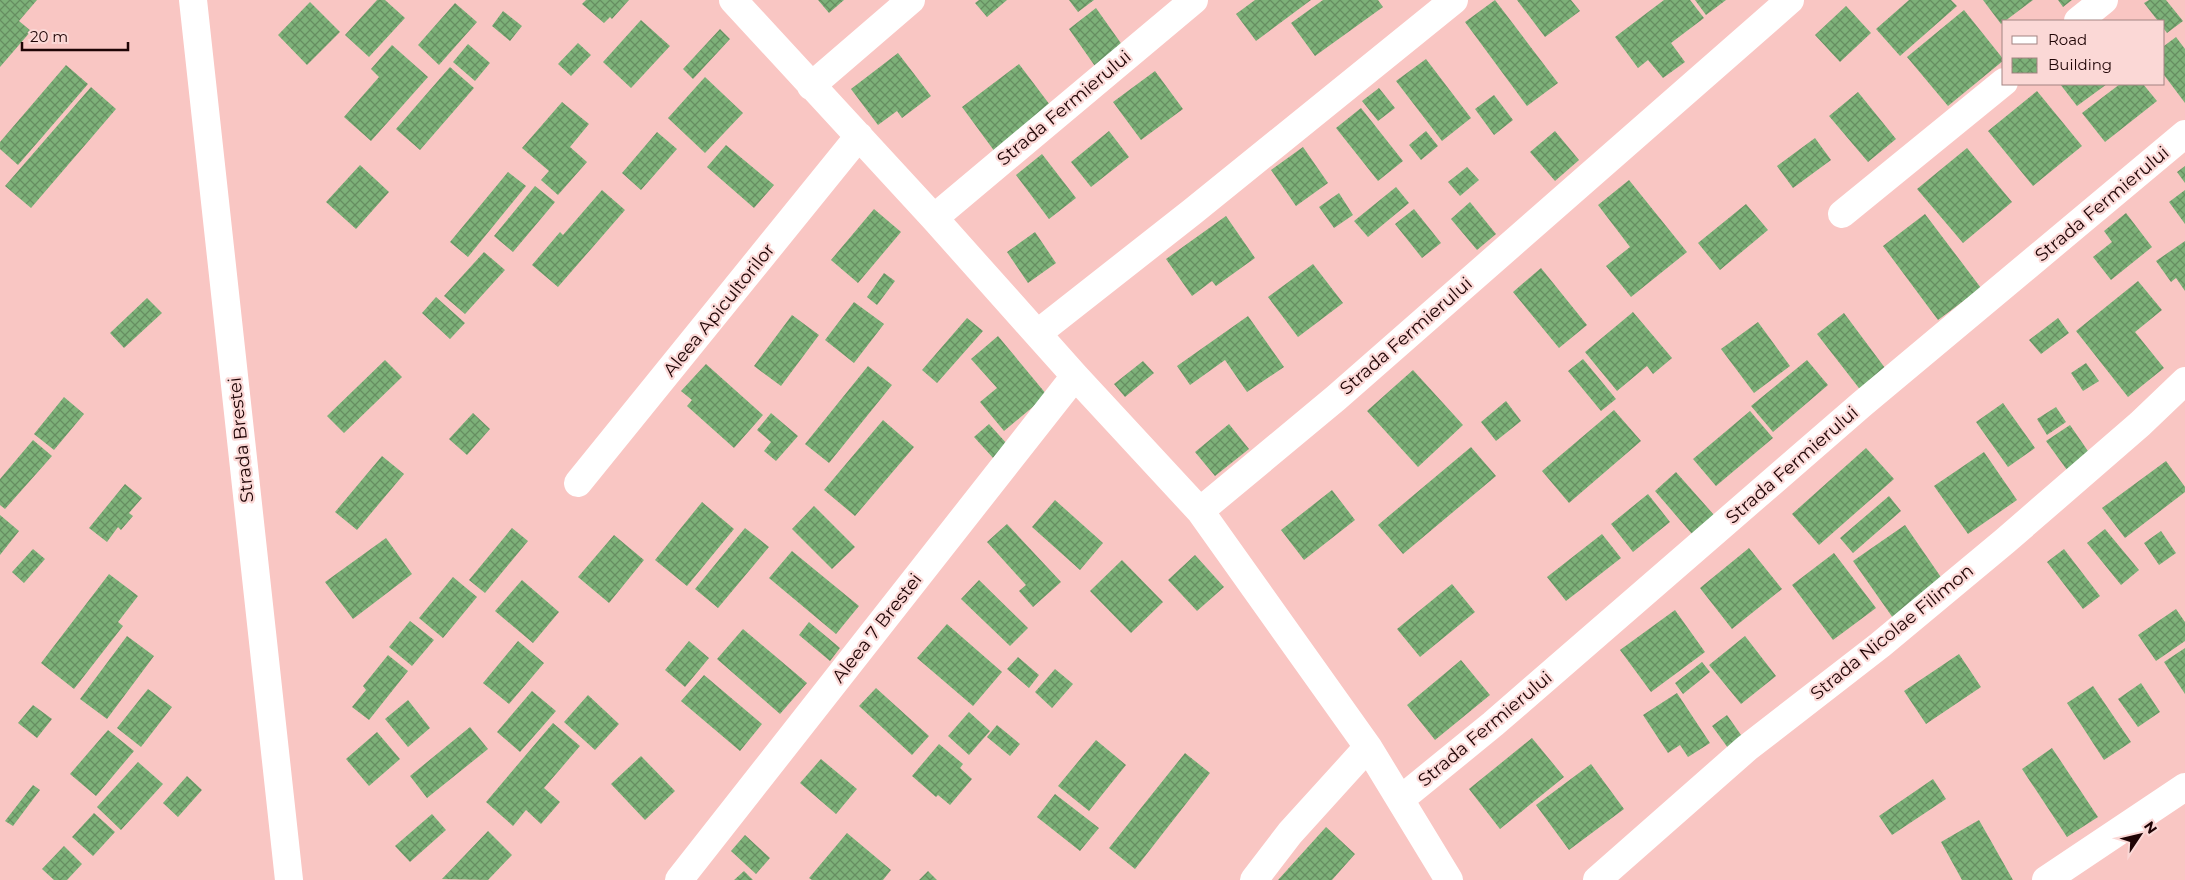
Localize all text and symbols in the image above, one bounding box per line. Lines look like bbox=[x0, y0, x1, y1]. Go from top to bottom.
scale bar bbox=[22, 20, 129, 52]
legend bbox=[2002, 20, 2165, 85]
text: 20 m bbox=[30, 27, 68, 46]
text: Road bbox=[2048, 30, 2087, 49]
street label: Strada Fermierului bbox=[993, 46, 1135, 170]
text: Building bbox=[2048, 55, 2112, 74]
street label: Strada Fermierului bbox=[2031, 142, 2173, 266]
street label: Aleea Apicultorilor bbox=[659, 239, 779, 381]
street label: Strada Fermierului bbox=[1335, 273, 1477, 399]
street label: Strada Brestei bbox=[223, 376, 259, 504]
street label: Strada Fermierului bbox=[1721, 402, 1863, 528]
street label: Strada Nicolae Filimon bbox=[1806, 559, 1978, 705]
street label: Aleea 7 Brestei bbox=[827, 569, 927, 687]
street label: Strada Fermierului bbox=[1414, 667, 1556, 791]
north arrow bbox=[2115, 810, 2165, 860]
text: N bbox=[2140, 818, 2161, 837]

